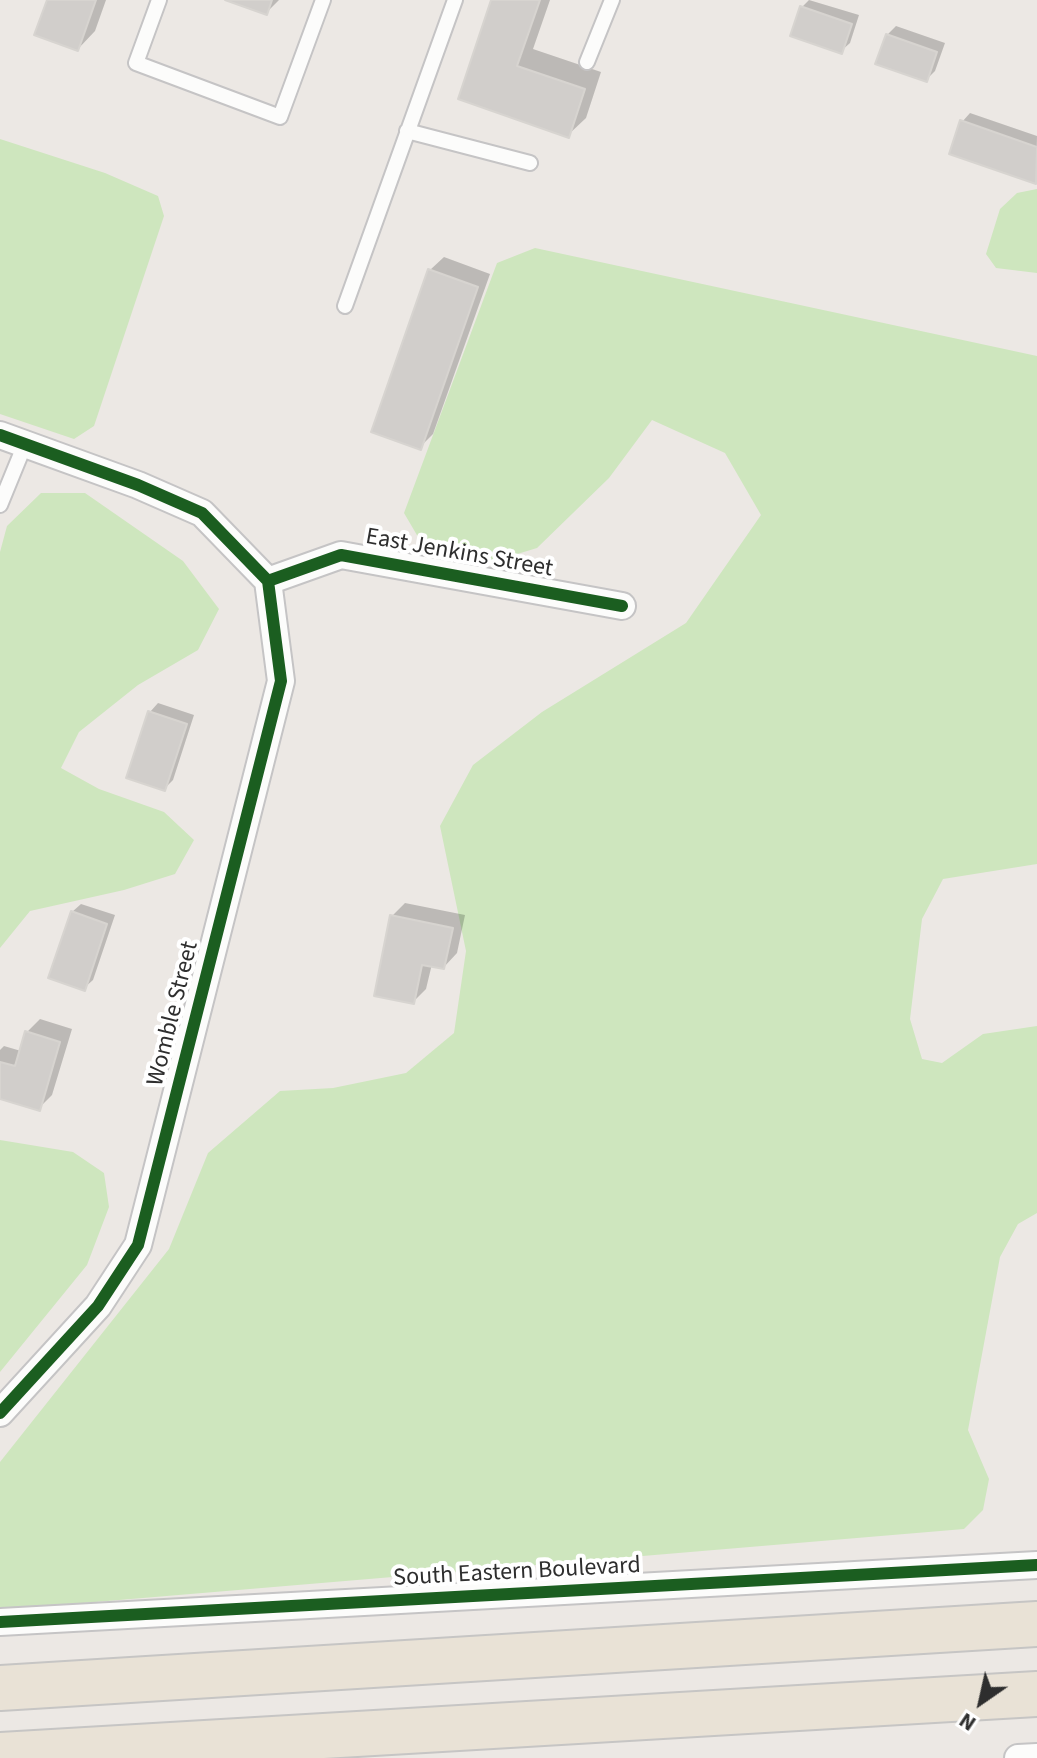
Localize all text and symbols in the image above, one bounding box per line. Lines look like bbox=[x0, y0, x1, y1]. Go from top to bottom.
street label: East Jenkins Street bbox=[363, 523, 555, 585]
street label: Womble Street bbox=[142, 939, 206, 1089]
street label: South Eastern Boulevard bbox=[393, 1552, 641, 1594]
north arrow bbox=[941, 1662, 1021, 1742]
text: N bbox=[953, 1705, 983, 1739]

